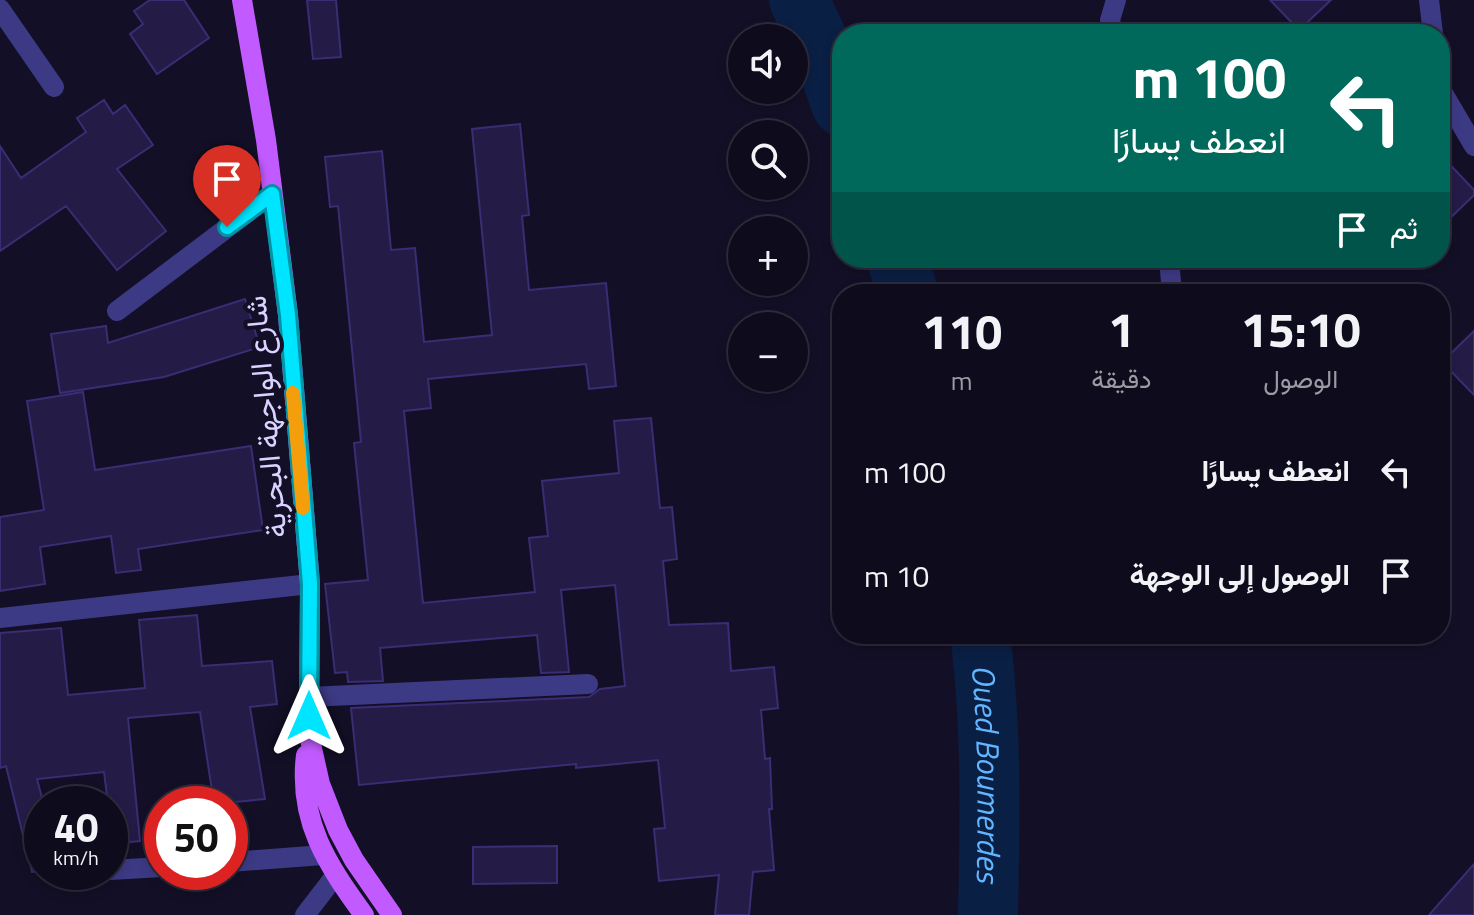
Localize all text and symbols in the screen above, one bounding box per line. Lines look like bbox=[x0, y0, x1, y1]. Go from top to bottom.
map controls bbox=[728, 24, 808, 392]
button: sound bbox=[728, 24, 808, 104]
text: 100 m bbox=[1133, 35, 1286, 120]
icon: left bbox=[1314, 56, 1418, 160]
text: انعطف يسارًا bbox=[1112, 112, 1286, 167]
button: search bbox=[728, 120, 808, 200]
pin bbox=[193, 145, 261, 227]
icon: arrive bbox=[205, 157, 249, 201]
text: ثم bbox=[1390, 205, 1418, 251]
icon: arrive bbox=[1330, 208, 1374, 252]
button: + bbox=[728, 216, 808, 296]
text: 1 bbox=[1108, 293, 1135, 366]
text: 15:10 bbox=[1241, 293, 1361, 366]
street label: شارع الواجهة البحرية bbox=[231, 294, 299, 540]
text: 110 bbox=[921, 295, 1002, 368]
button: − bbox=[728, 312, 808, 392]
text: دقيقة bbox=[1091, 359, 1152, 398]
text: الوصول bbox=[1263, 359, 1338, 398]
text: m bbox=[951, 361, 973, 400]
text: انعطف يسارًا bbox=[1201, 447, 1350, 493]
text: 100 m bbox=[864, 449, 946, 495]
icon: left bbox=[1374, 450, 1418, 494]
text: الوصول إلى الوجهة bbox=[1129, 551, 1350, 597]
text: 10 m bbox=[864, 553, 929, 599]
icon: arrive bbox=[1374, 554, 1418, 598]
water label: Oued Boumerdes bbox=[960, 663, 1014, 885]
position arrow bbox=[267, 674, 351, 758]
speed limit sign: 50 bbox=[144, 786, 248, 890]
text: 40 bbox=[54, 797, 98, 858]
text: km/h bbox=[53, 842, 99, 873]

